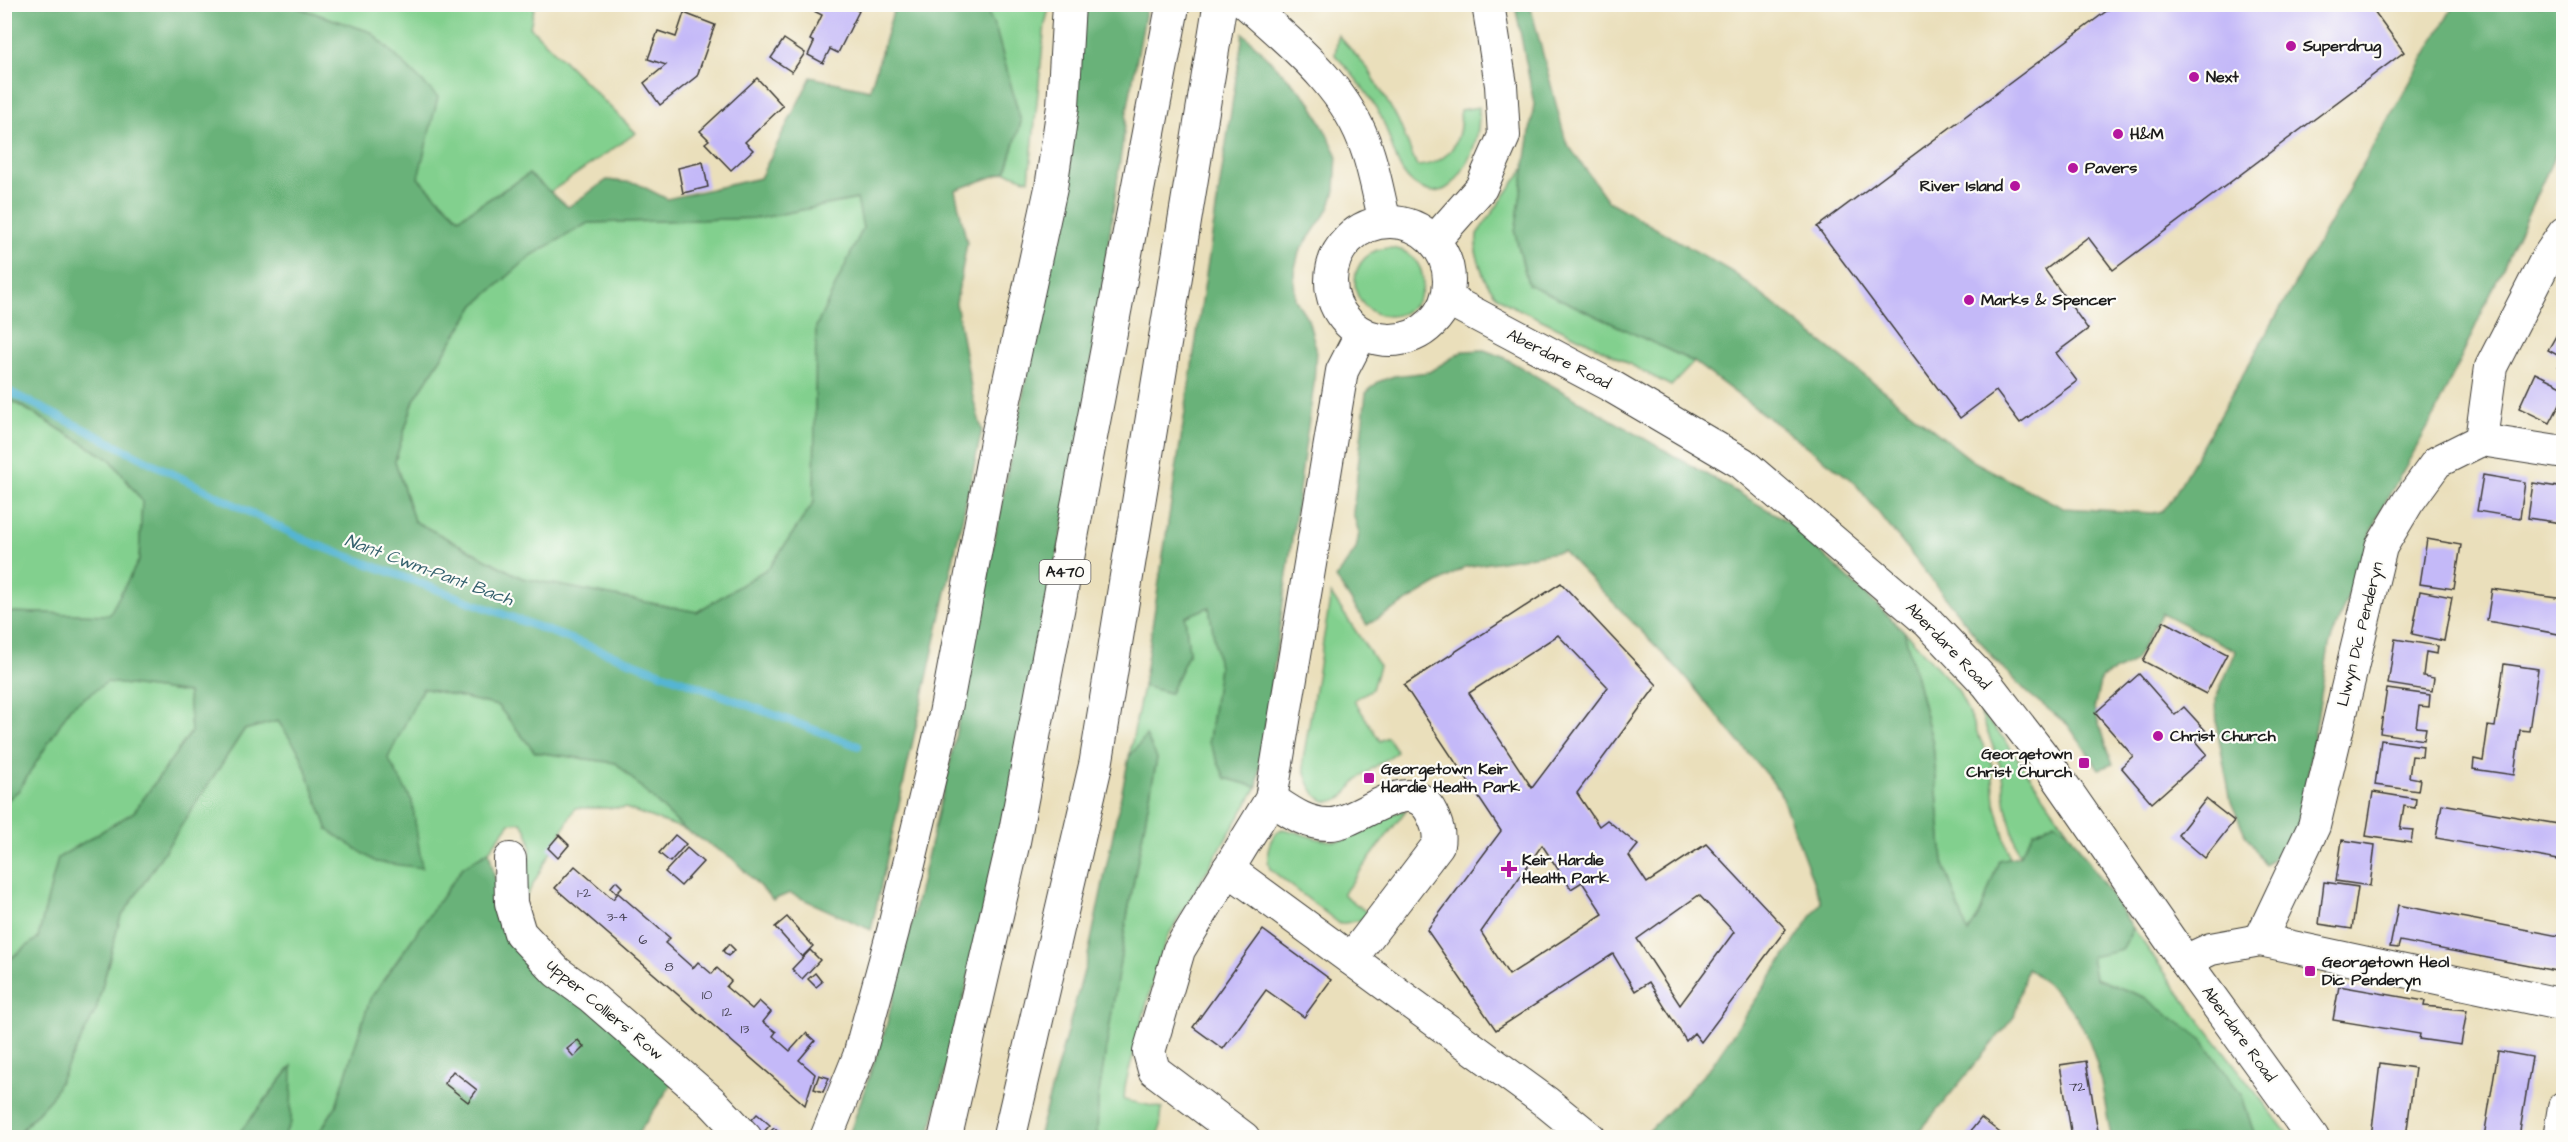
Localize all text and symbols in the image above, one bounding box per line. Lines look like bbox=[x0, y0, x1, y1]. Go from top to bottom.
place label: Superdrug bbox=[2302, 35, 2382, 59]
marker: Superdrug bbox=[2284, 39, 2298, 53]
place label: Next bbox=[2206, 66, 2239, 88]
marker: Next bbox=[2187, 70, 2201, 84]
place label: H&M bbox=[2130, 123, 2164, 145]
marker: H&M bbox=[2111, 127, 2125, 141]
place label: Pavers bbox=[2085, 157, 2137, 179]
marker: Pavers bbox=[2066, 161, 2080, 175]
place label: River Island bbox=[1920, 175, 2004, 197]
marker: River Island bbox=[2008, 179, 2022, 193]
place label: Marks & Spencer bbox=[1981, 289, 2116, 311]
marker: Marks & Spencer bbox=[1962, 293, 1976, 307]
street label: Aberdare Road bbox=[1503, 323, 1615, 395]
water label: Nant Cwm-Pant Bach bbox=[341, 528, 518, 612]
street label: Llwyn Dic Penderyn bbox=[2331, 559, 2390, 709]
road number: A470 bbox=[1040, 560, 1090, 584]
street label: Aberdare Road bbox=[1901, 597, 1995, 695]
place label: Christ Church bbox=[2170, 725, 2277, 747]
marker: Christ Church bbox=[2151, 729, 2165, 743]
place label: Georgetown Christ Church bbox=[1966, 743, 2073, 783]
marker: Georgetown Christ Church bbox=[2077, 756, 2091, 770]
place label: Georgetown Keir Hardie Health Park bbox=[1381, 758, 1520, 798]
marker: Georgetown Keir Hardie Health Park bbox=[1362, 771, 1376, 785]
place label: Keir Hardie Health Park bbox=[1522, 849, 1609, 889]
marker: Keir Hardie Health Park bbox=[1500, 860, 1518, 878]
house number: 1-2 bbox=[577, 883, 591, 903]
house number: 3-4 bbox=[607, 907, 628, 927]
house number: 6 bbox=[639, 930, 648, 950]
place label: Georgetown Heol Dic Penderyn bbox=[2322, 951, 2450, 992]
street label: Upper Colliers' Row bbox=[542, 955, 668, 1065]
house number: 8 bbox=[664, 957, 674, 977]
marker: Georgetown Heol Dic Penderyn bbox=[2303, 964, 2317, 978]
street label: Aberdare Road bbox=[2197, 982, 2281, 1086]
house number: 10 bbox=[702, 985, 712, 1005]
house number: 12 bbox=[722, 1002, 732, 1022]
house number: 13 bbox=[741, 1019, 749, 1039]
house number: 72 bbox=[2069, 1077, 2085, 1097]

